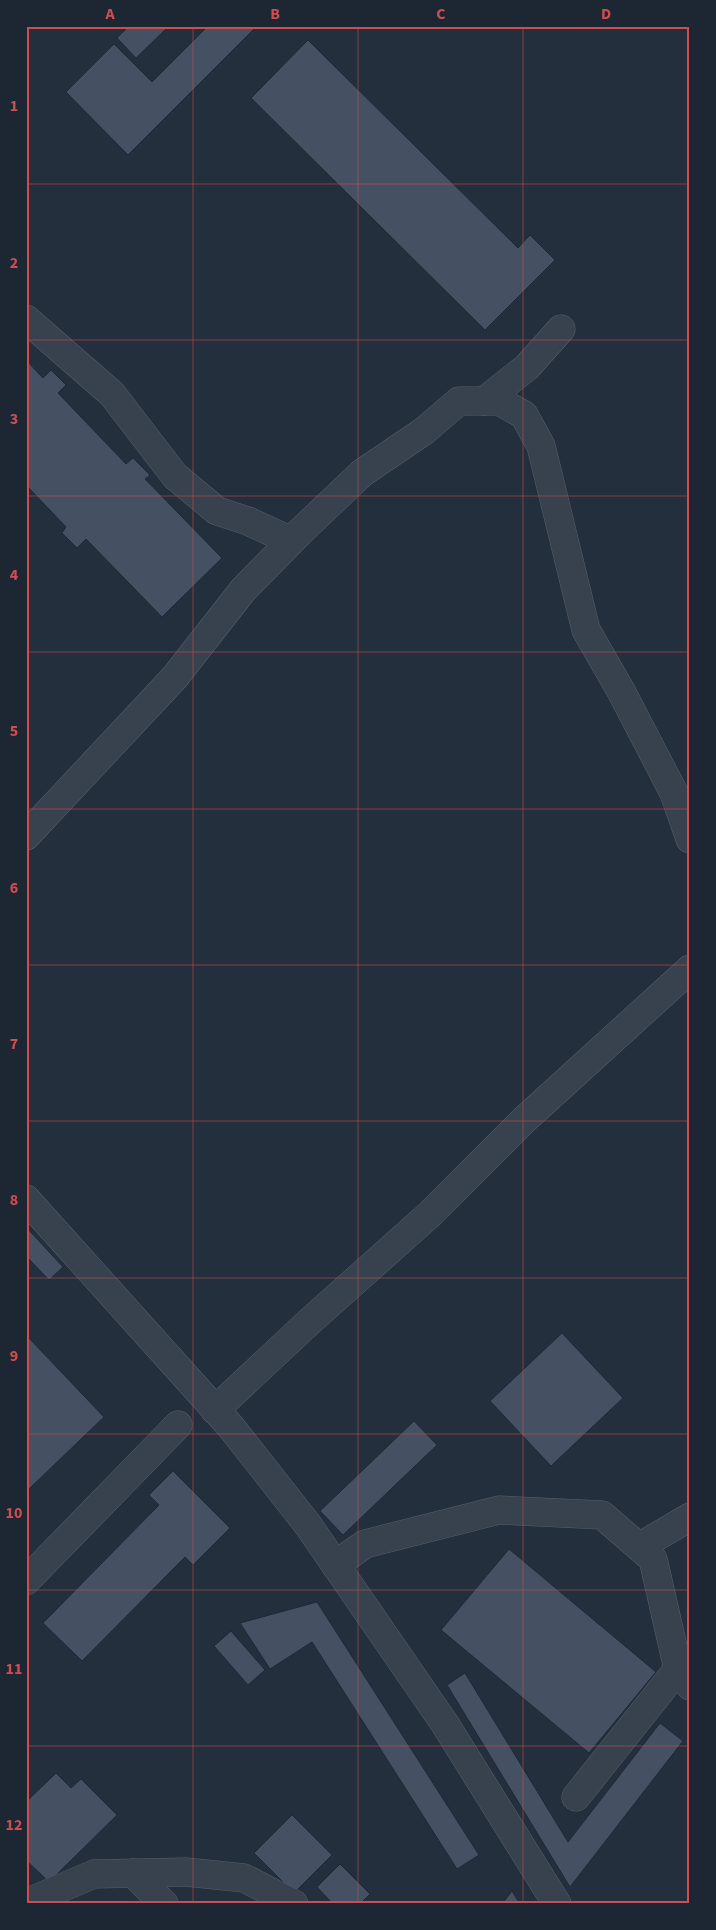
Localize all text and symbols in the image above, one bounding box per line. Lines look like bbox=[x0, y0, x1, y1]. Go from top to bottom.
text: A bbox=[104, 3, 115, 25]
text: B bbox=[270, 3, 280, 25]
text: C bbox=[436, 3, 446, 25]
text: D bbox=[601, 3, 611, 25]
text: 1 bbox=[10, 95, 18, 117]
text: 2 bbox=[10, 252, 18, 274]
text: 3 bbox=[10, 408, 18, 430]
text: 4 bbox=[10, 564, 19, 586]
text: 5 bbox=[10, 720, 18, 742]
text: 6 bbox=[10, 877, 18, 899]
text: 7 bbox=[10, 1033, 18, 1055]
text: 8 bbox=[10, 1189, 18, 1211]
text: 9 bbox=[10, 1345, 18, 1367]
text: 10 bbox=[6, 1502, 22, 1524]
text: 11 bbox=[6, 1658, 22, 1680]
text: 12 bbox=[6, 1814, 22, 1836]

